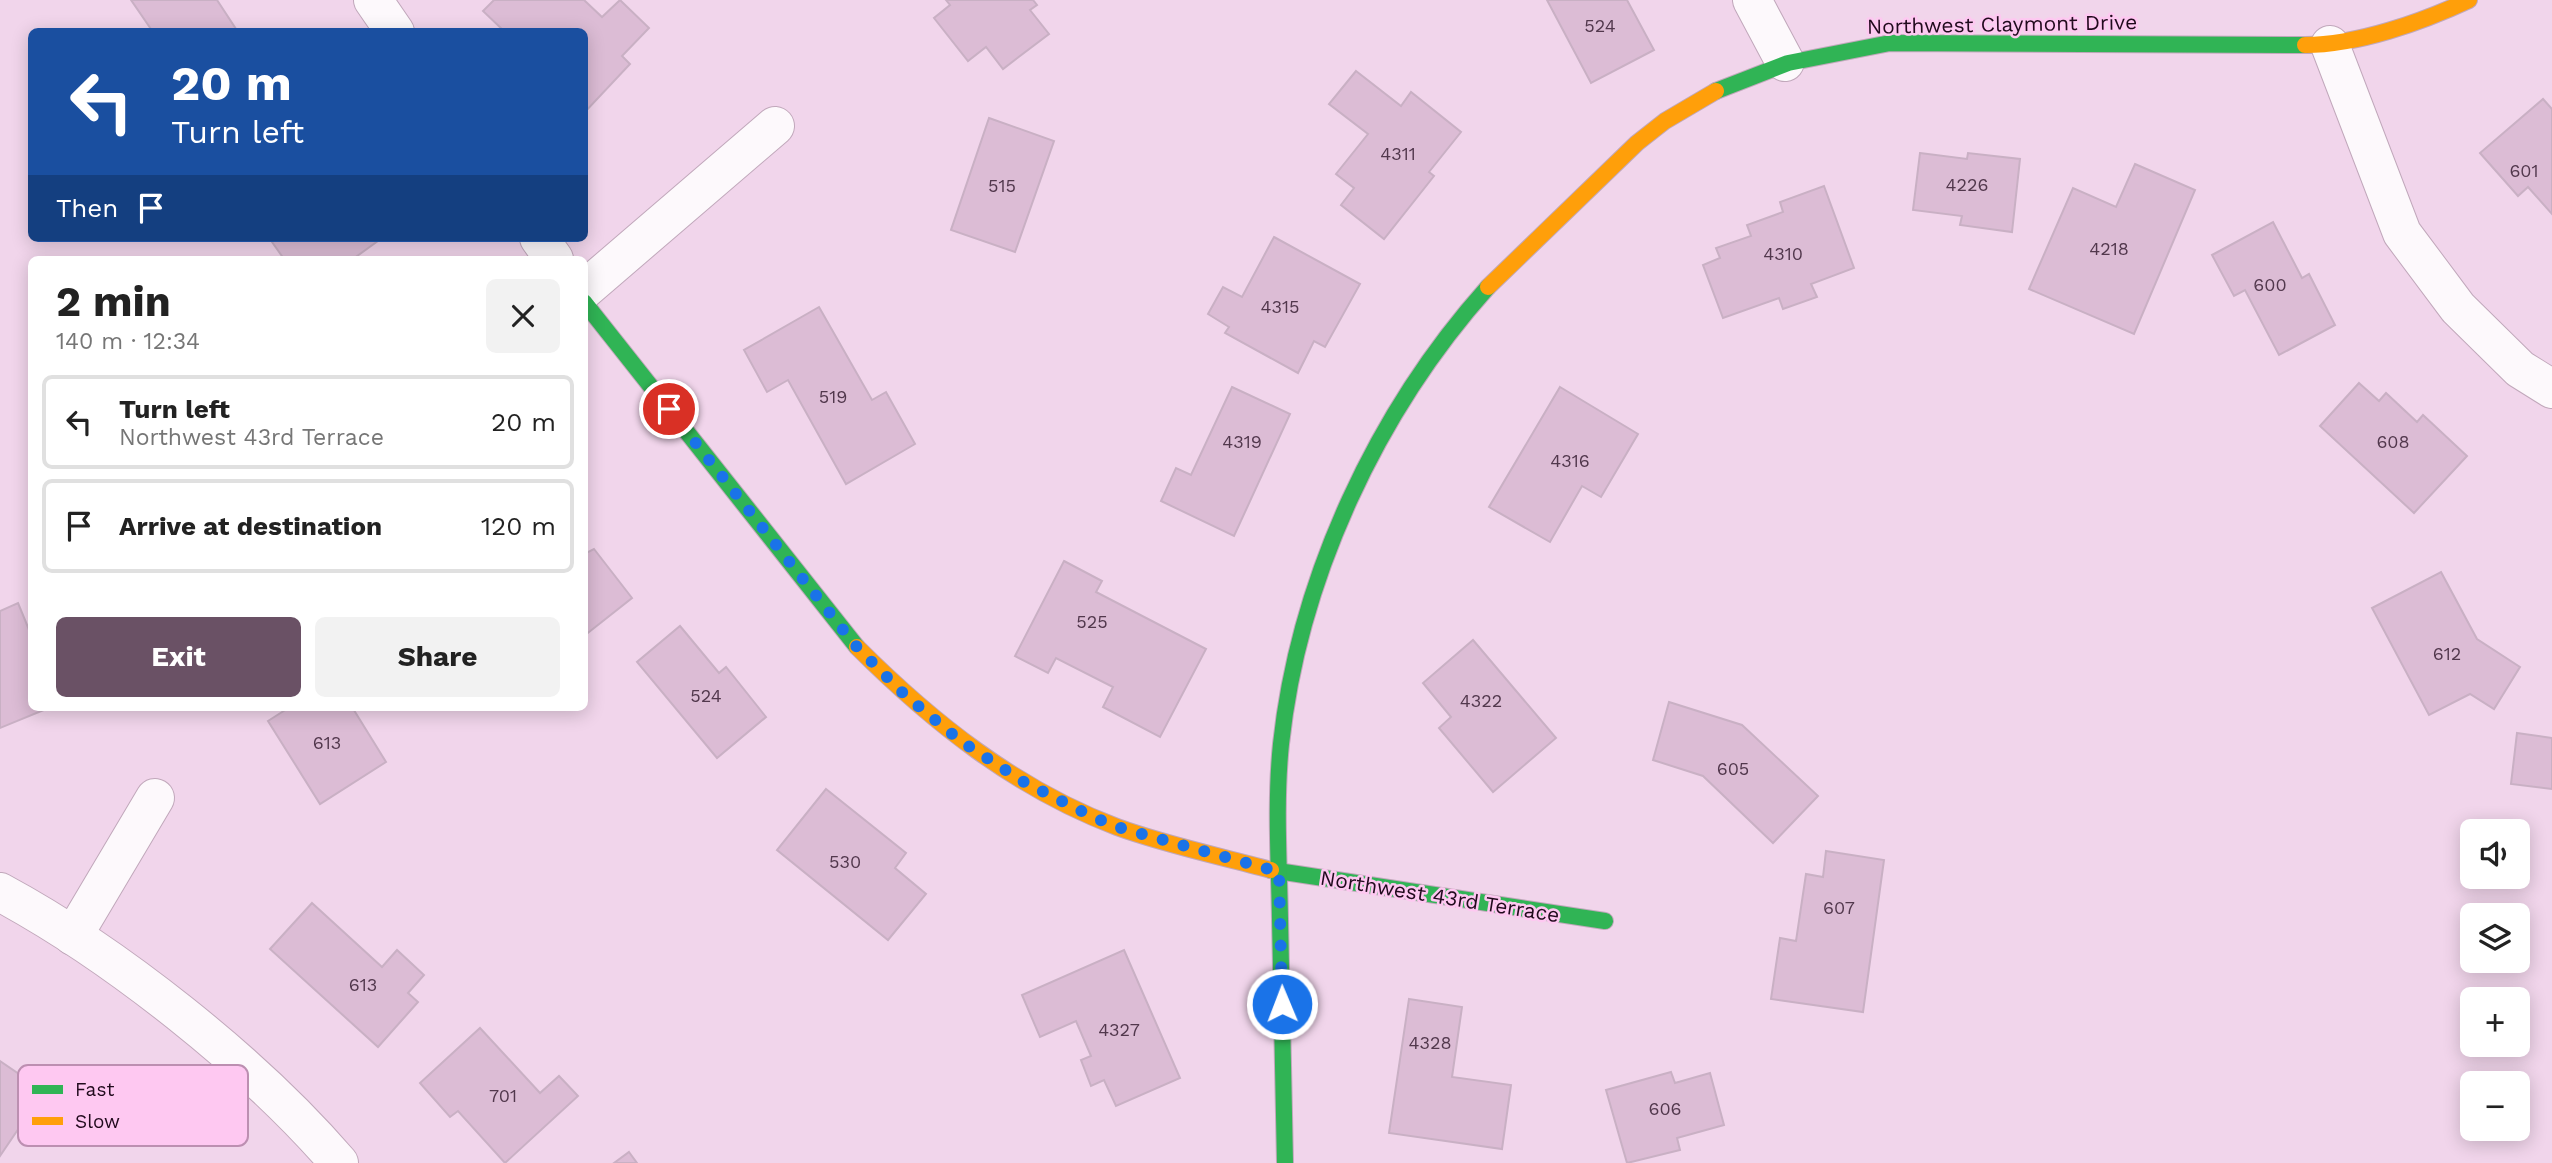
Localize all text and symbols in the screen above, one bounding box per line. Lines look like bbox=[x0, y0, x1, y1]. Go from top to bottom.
street label: Northwest Claymont Drive bbox=[1867, 9, 2137, 39]
house number: 524 bbox=[1584, 15, 1616, 36]
text: 20 m bbox=[171, 54, 292, 112]
icon: left bbox=[56, 56, 147, 147]
text: Turn left bbox=[171, 113, 304, 151]
house number: 4311 bbox=[1380, 143, 1416, 164]
house number: 601 bbox=[2509, 160, 2539, 181]
house number: 4226 bbox=[1946, 174, 1988, 195]
house number: 515 bbox=[988, 175, 1016, 196]
icon: arrive bbox=[132, 189, 170, 227]
text: Then bbox=[56, 193, 118, 223]
house number: 4218 bbox=[2089, 238, 2129, 259]
house number: 4310 bbox=[1763, 243, 1803, 264]
house number: 600 bbox=[2253, 274, 2287, 295]
text: 2 min bbox=[56, 277, 171, 326]
button: close bbox=[486, 279, 560, 353]
house number: 4315 bbox=[1261, 296, 1300, 317]
text: 140 m · 12:34 bbox=[56, 328, 200, 355]
pin bbox=[639, 379, 699, 439]
house number: 519 bbox=[819, 386, 847, 407]
icon: arrive bbox=[650, 390, 688, 428]
text: Turn left bbox=[119, 394, 230, 424]
icon: left bbox=[60, 403, 98, 441]
text: 20 m bbox=[491, 407, 556, 437]
text: Northwest 43rd Terrace bbox=[119, 424, 384, 451]
house number: 4319 bbox=[1222, 431, 1262, 452]
house number: 608 bbox=[2376, 431, 2410, 452]
house number: 4316 bbox=[1550, 450, 1590, 471]
icon: arrive bbox=[60, 507, 98, 545]
text: Arrive at destination bbox=[119, 511, 382, 541]
text: 120 m bbox=[481, 511, 556, 541]
house number: 525 bbox=[1076, 611, 1108, 632]
button: Exit bbox=[56, 617, 301, 697]
button: Share bbox=[315, 617, 560, 697]
house number: 612 bbox=[2433, 643, 2461, 664]
house number: 524 bbox=[690, 685, 722, 706]
house number: 4322 bbox=[1460, 690, 1502, 711]
house number: 613 bbox=[313, 732, 341, 753]
house number: 605 bbox=[1717, 758, 1749, 779]
map controls bbox=[2460, 819, 2530, 1141]
button: sound bbox=[2460, 819, 2530, 889]
house number: 530 bbox=[829, 851, 861, 872]
street label: Northwest 43rd Terrace bbox=[1319, 865, 1561, 927]
house number: 607 bbox=[1823, 897, 1855, 918]
button: layers bbox=[2460, 903, 2530, 973]
position arrow bbox=[1245, 967, 1319, 1041]
house number: 613 bbox=[349, 974, 377, 995]
button: + bbox=[2460, 987, 2530, 1057]
house number: 4327 bbox=[1098, 1019, 1140, 1040]
house number: 4328 bbox=[1408, 1032, 1452, 1053]
legend bbox=[18, 1065, 248, 1146]
button: − bbox=[2460, 1071, 2530, 1141]
text: Fast bbox=[75, 1078, 114, 1101]
house number: 701 bbox=[489, 1085, 517, 1106]
house number: 606 bbox=[1648, 1098, 1682, 1119]
text: Slow bbox=[75, 1110, 120, 1133]

